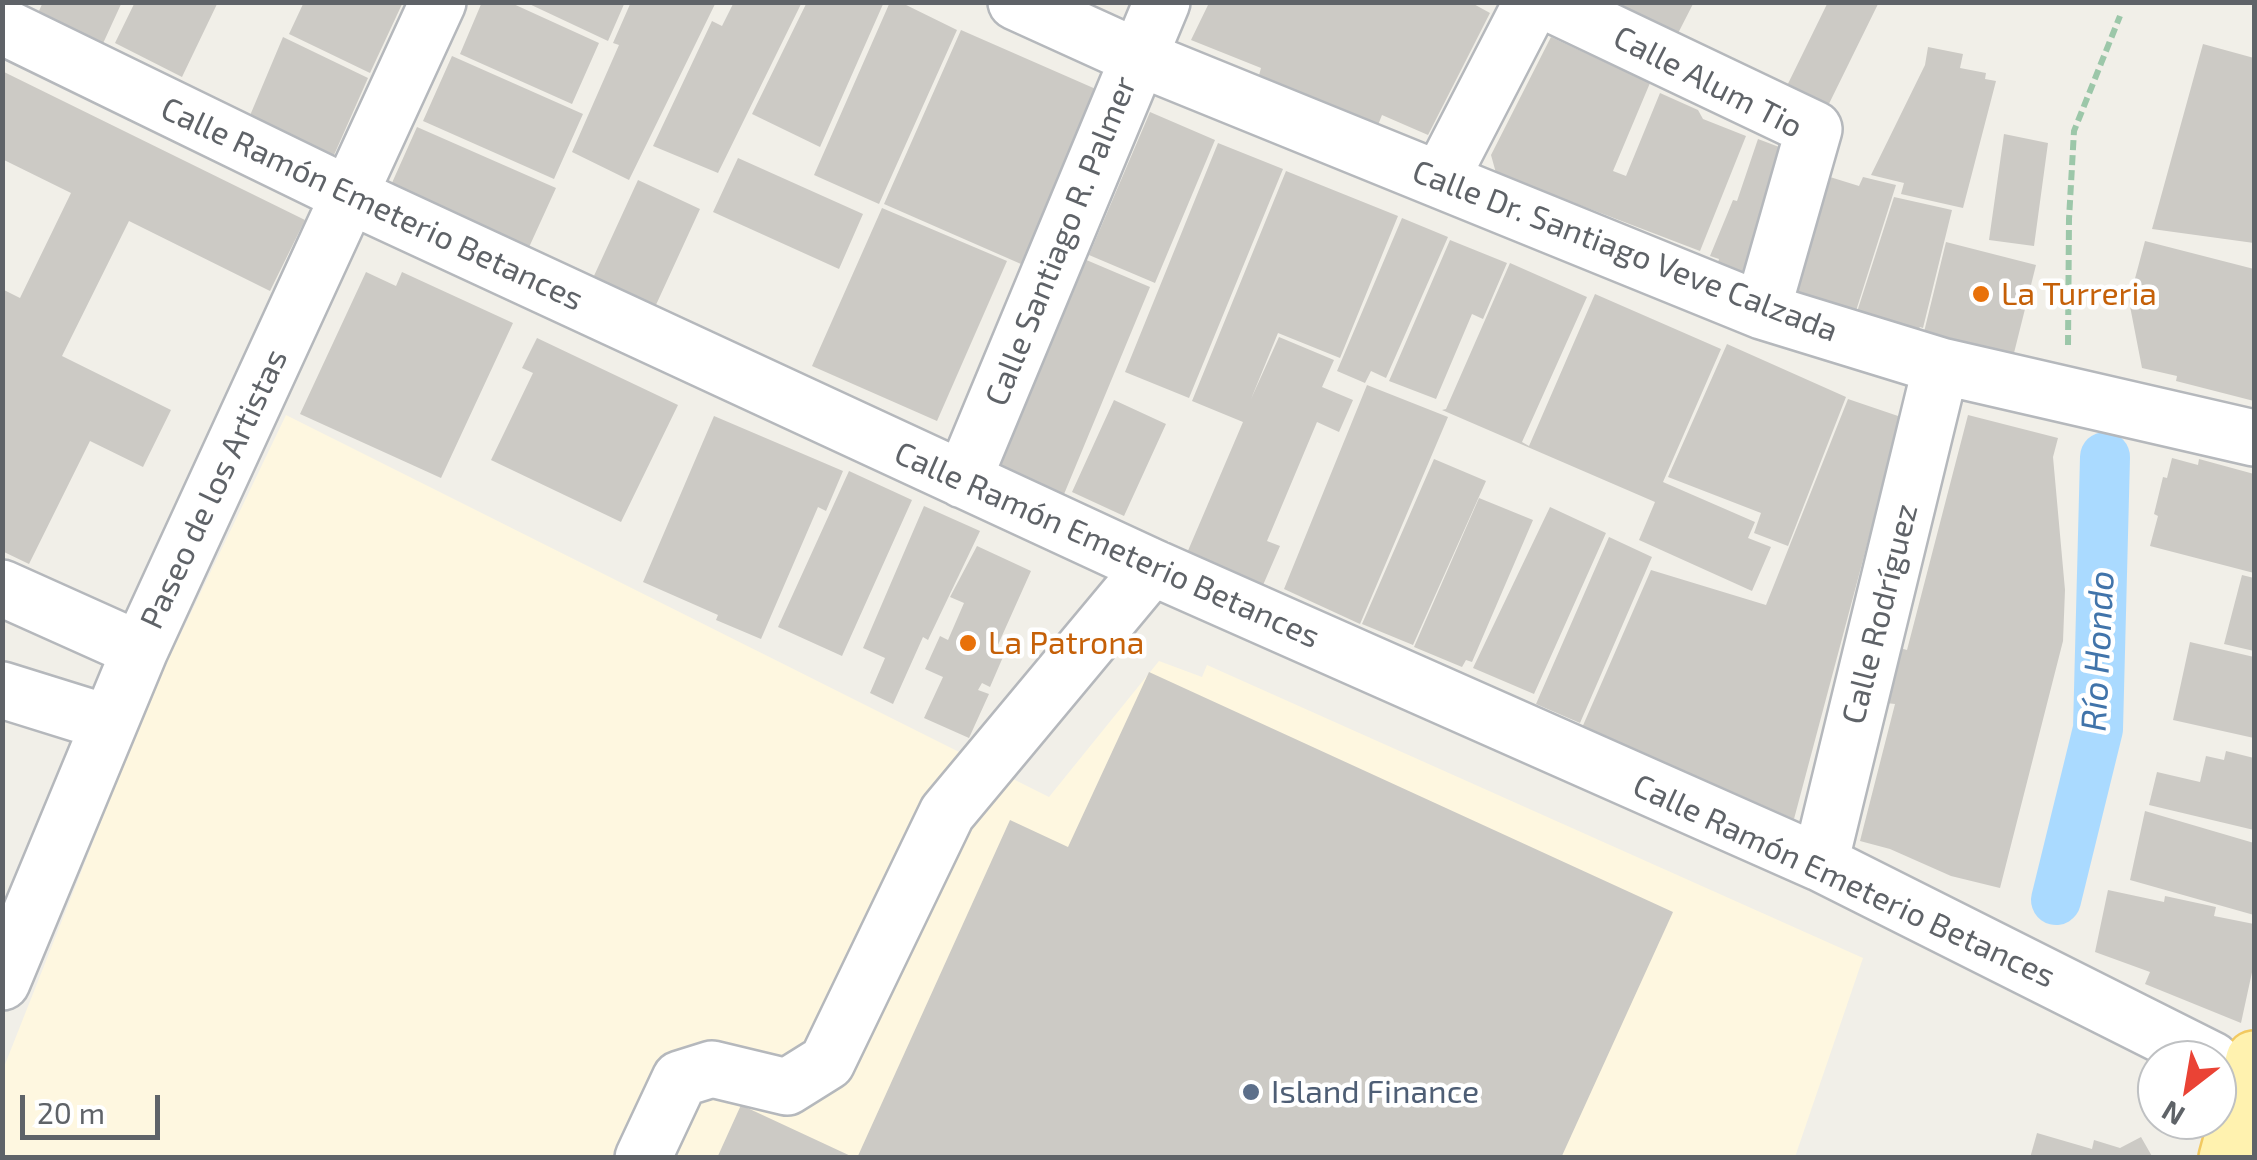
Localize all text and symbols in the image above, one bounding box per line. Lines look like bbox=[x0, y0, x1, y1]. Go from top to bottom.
street label: Calle Alum Tio bbox=[1607, 18, 1809, 146]
street label: Calle Santiago R. Palmer bbox=[977, 71, 1145, 411]
street label: Calle Ramón Emeterio Betances bbox=[155, 89, 589, 319]
street label: Calle Dr. Santiago Veve Calzada bbox=[1407, 152, 1843, 350]
place label: La Turreria bbox=[2001, 275, 2157, 313]
marker: La Turreria bbox=[1970, 283, 1992, 305]
street label: Paseo de los Artistas bbox=[132, 343, 296, 635]
street label: Calle Ramón Emeterio Betances bbox=[889, 434, 1325, 656]
street label: Calle Rodríguez bbox=[1834, 500, 1926, 728]
water label: Río Hondo bbox=[2073, 570, 2123, 732]
place label: La Patrona bbox=[988, 624, 1144, 662]
marker: La Patrona bbox=[957, 632, 979, 654]
street label: Calle Ramón Emeterio Betances bbox=[1627, 766, 2061, 996]
north arrow bbox=[2137, 1040, 2237, 1140]
place label: Island Finance bbox=[1271, 1073, 1479, 1111]
scale bar bbox=[25, 1075, 165, 1137]
marker: Island Finance bbox=[1240, 1081, 1262, 1103]
text: 20 m bbox=[37, 1094, 105, 1130]
text: N bbox=[2155, 1094, 2190, 1134]

